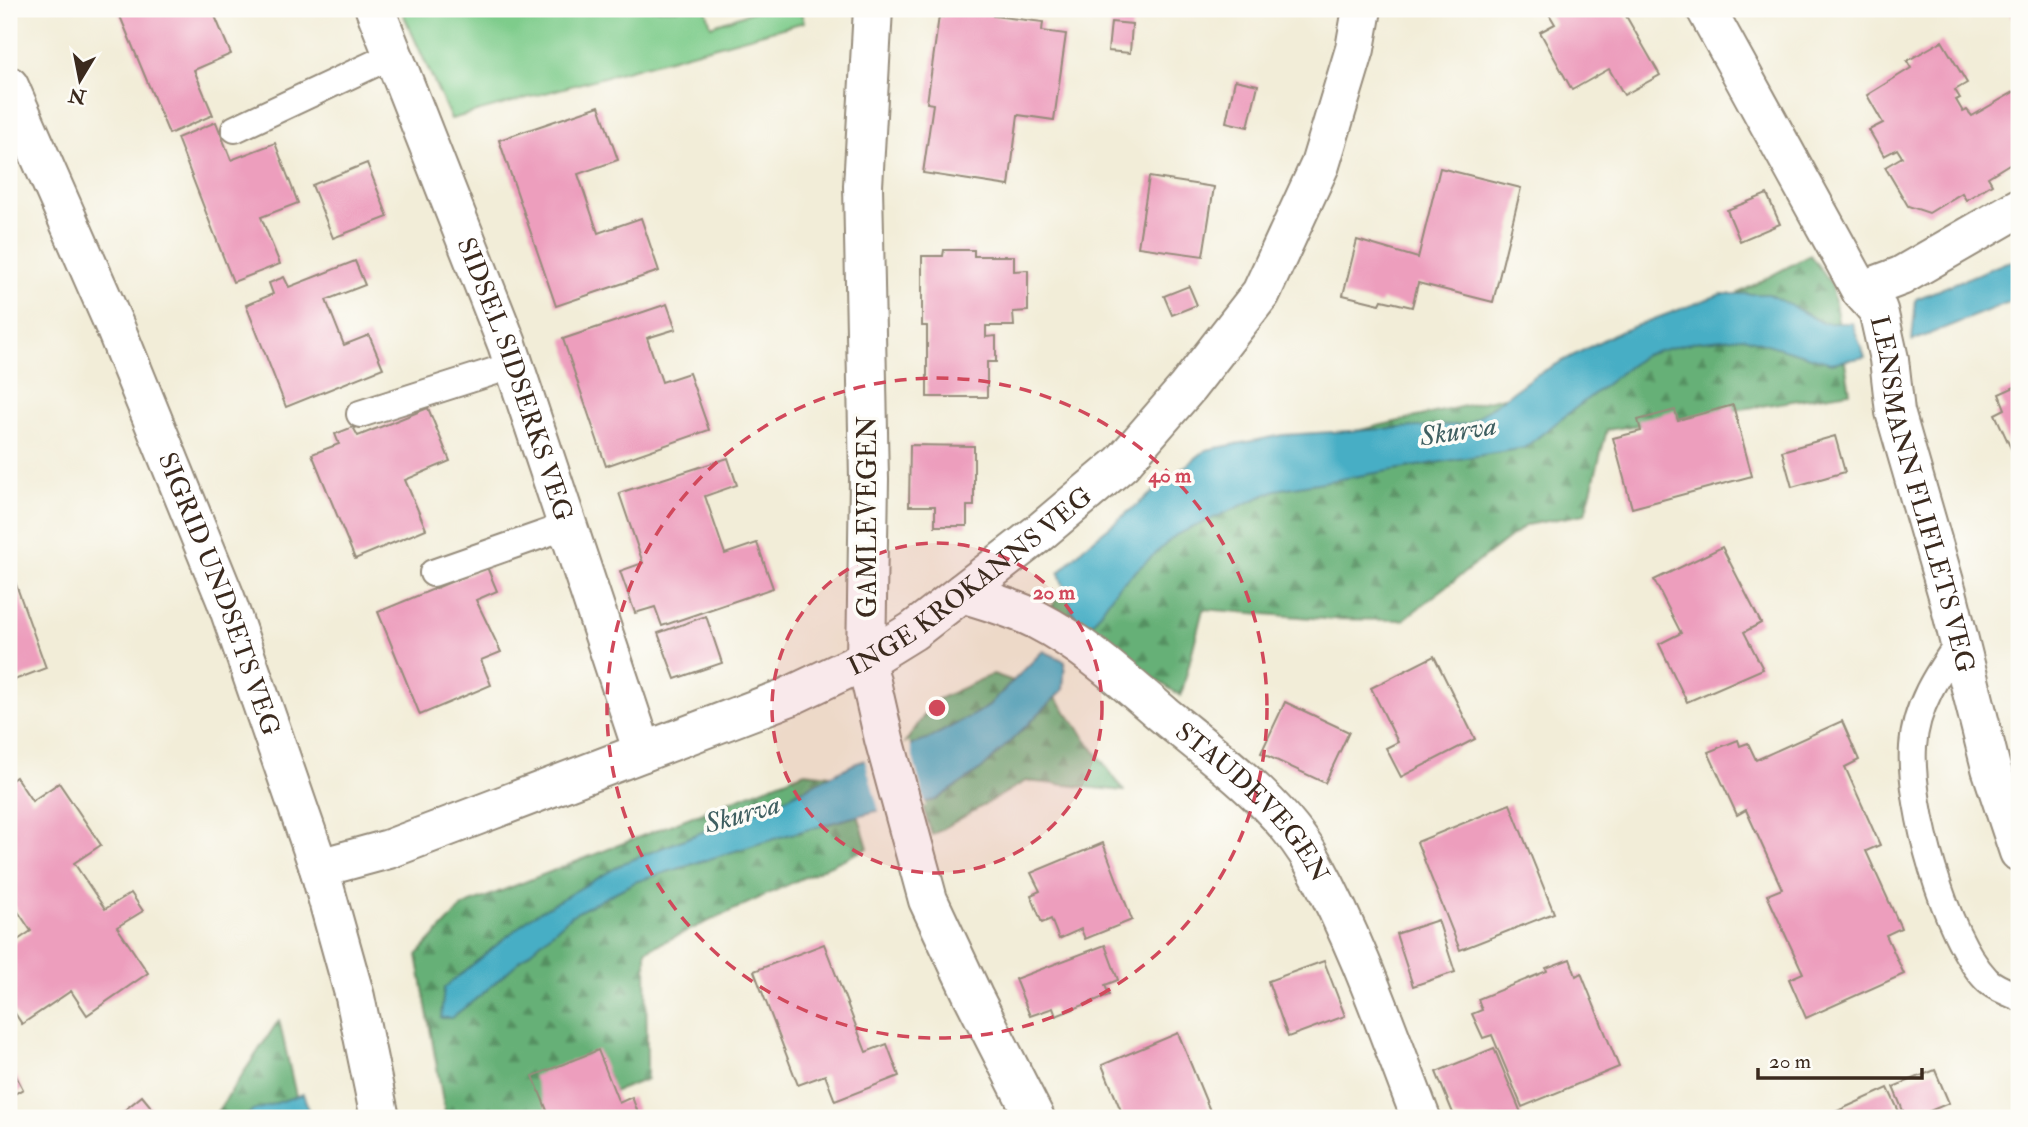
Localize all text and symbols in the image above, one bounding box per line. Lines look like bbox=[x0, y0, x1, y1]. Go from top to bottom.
north arrow bbox=[46, 46, 116, 116]
text: N bbox=[66, 82, 89, 109]
street label: SIDSEL SIDSERKS VEG bbox=[450, 233, 580, 525]
street label: LENSMANN FLIFLETS VEG bbox=[1863, 313, 1982, 676]
water label: Skurva bbox=[1416, 408, 1499, 455]
street label: GAMLEVEGEN bbox=[852, 415, 884, 618]
street label: SIGRID UNDSETS VEG bbox=[151, 448, 287, 740]
text: 40 m bbox=[1148, 462, 1192, 489]
street label: INGE KROKANNS VEG bbox=[843, 480, 1099, 683]
text: 20 m bbox=[1033, 579, 1076, 606]
centre of rings bbox=[925, 696, 949, 720]
street label: STAUDEVEGEN bbox=[1169, 716, 1336, 888]
water label: Skurva bbox=[700, 787, 784, 842]
scale bar bbox=[1758, 1036, 1923, 1080]
text: 20 m bbox=[1769, 1048, 1811, 1075]

